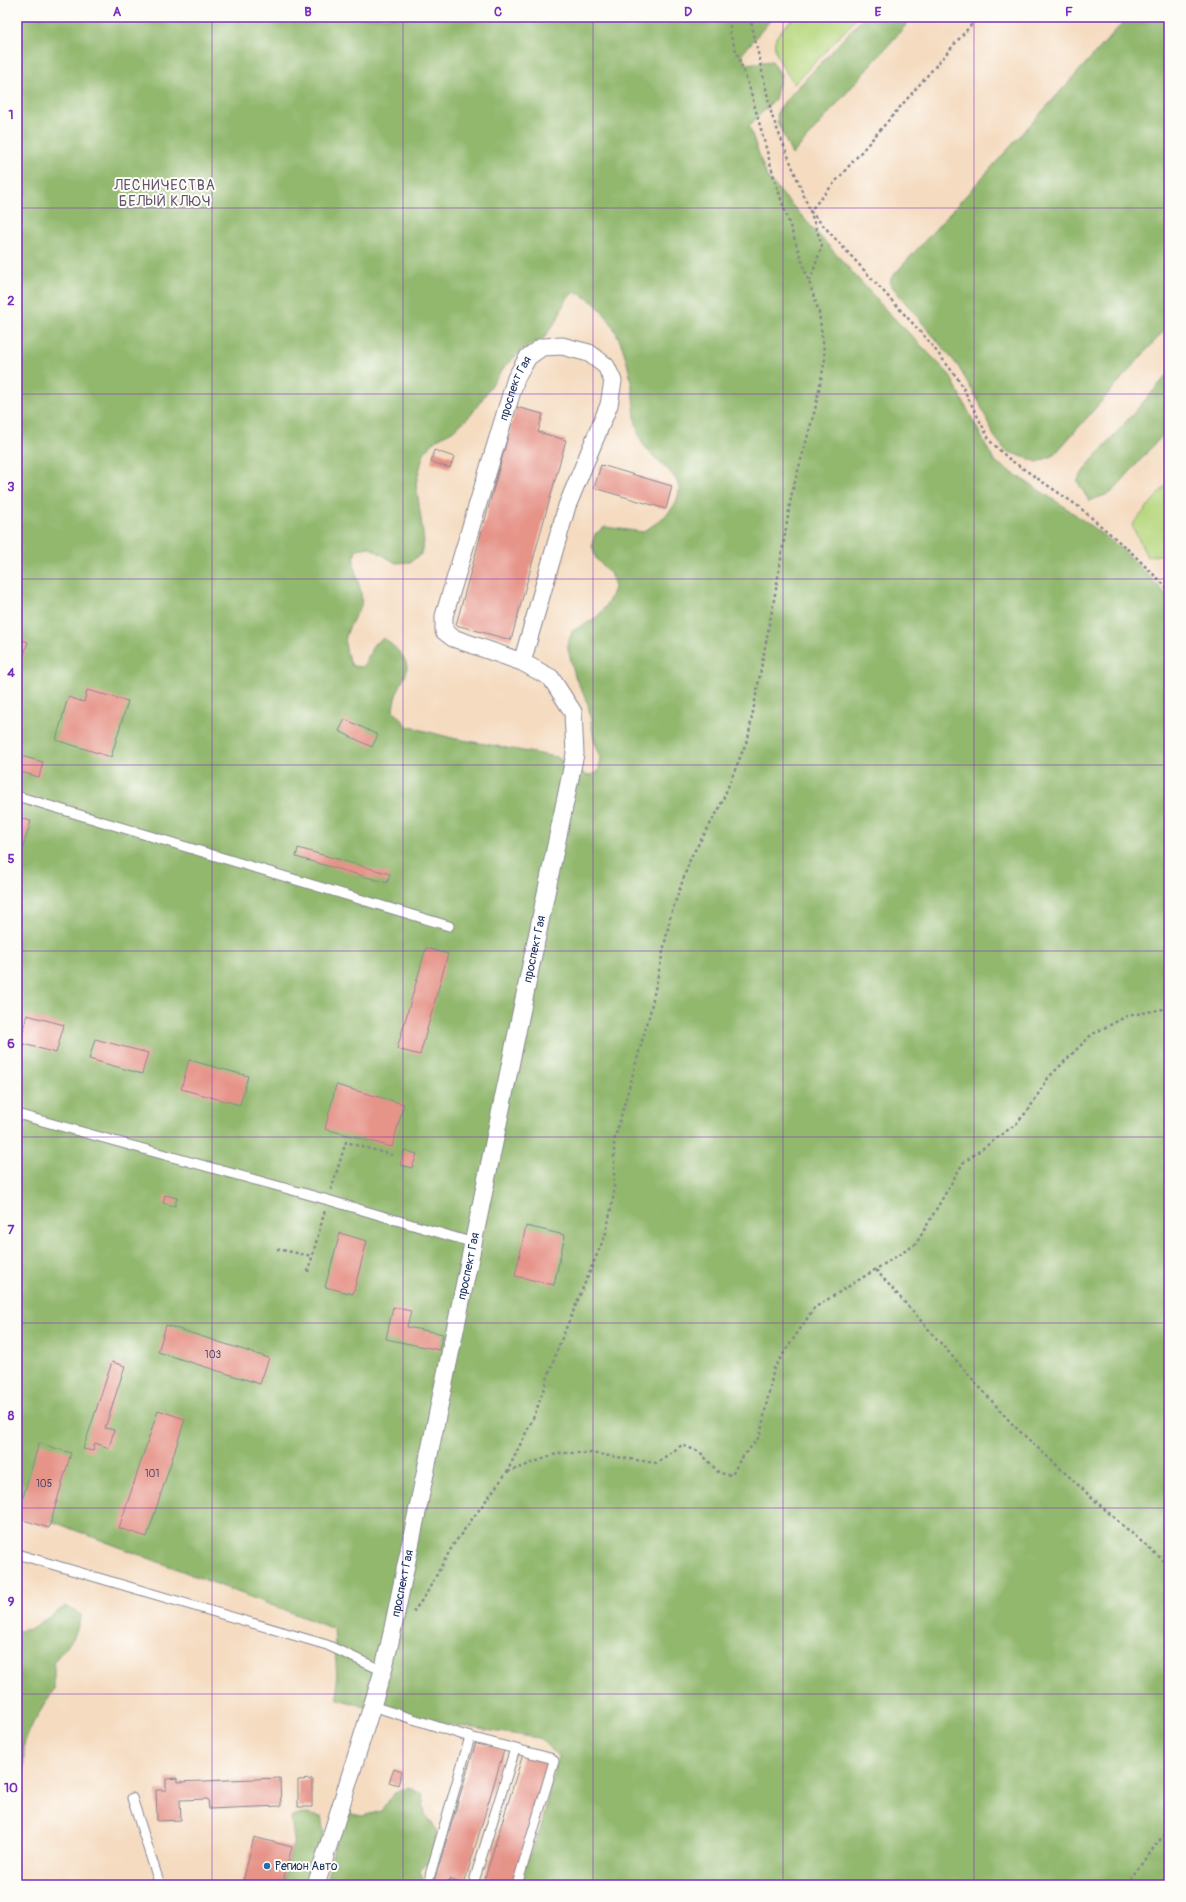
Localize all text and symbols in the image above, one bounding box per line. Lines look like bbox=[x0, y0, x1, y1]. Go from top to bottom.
text: A bbox=[113, 4, 122, 20]
text: B bbox=[304, 4, 312, 20]
text: C bbox=[494, 4, 502, 20]
text: D bbox=[684, 4, 692, 20]
text: E bbox=[875, 4, 882, 20]
text: F bbox=[1065, 4, 1073, 20]
text: 1 bbox=[8, 107, 14, 123]
district label: ЛЕСНИЧЕСТВА БЕЛЫЙ КЛЮЧ bbox=[113, 177, 216, 210]
text: 2 bbox=[7, 293, 15, 309]
street label: проспект Гая bbox=[496, 353, 535, 422]
text: 3 bbox=[7, 479, 15, 495]
text: 4 bbox=[7, 665, 15, 681]
text: 5 bbox=[7, 851, 15, 867]
street label: проспект Гая bbox=[520, 914, 549, 984]
text: 6 bbox=[7, 1036, 15, 1052]
text: 7 bbox=[8, 1222, 15, 1238]
street label: проспект Гая bbox=[454, 1231, 483, 1301]
house number: 103 bbox=[205, 1349, 222, 1361]
text: 8 bbox=[8, 1408, 15, 1424]
house number: 101 bbox=[145, 1468, 159, 1480]
house number: 105 bbox=[36, 1478, 52, 1490]
street label: проспект Гая bbox=[388, 1548, 417, 1618]
text: 9 bbox=[8, 1594, 15, 1610]
text: 10 bbox=[4, 1780, 18, 1796]
place label: Регион Авто bbox=[275, 1859, 338, 1874]
marker: Регион Авто bbox=[262, 1861, 272, 1871]

